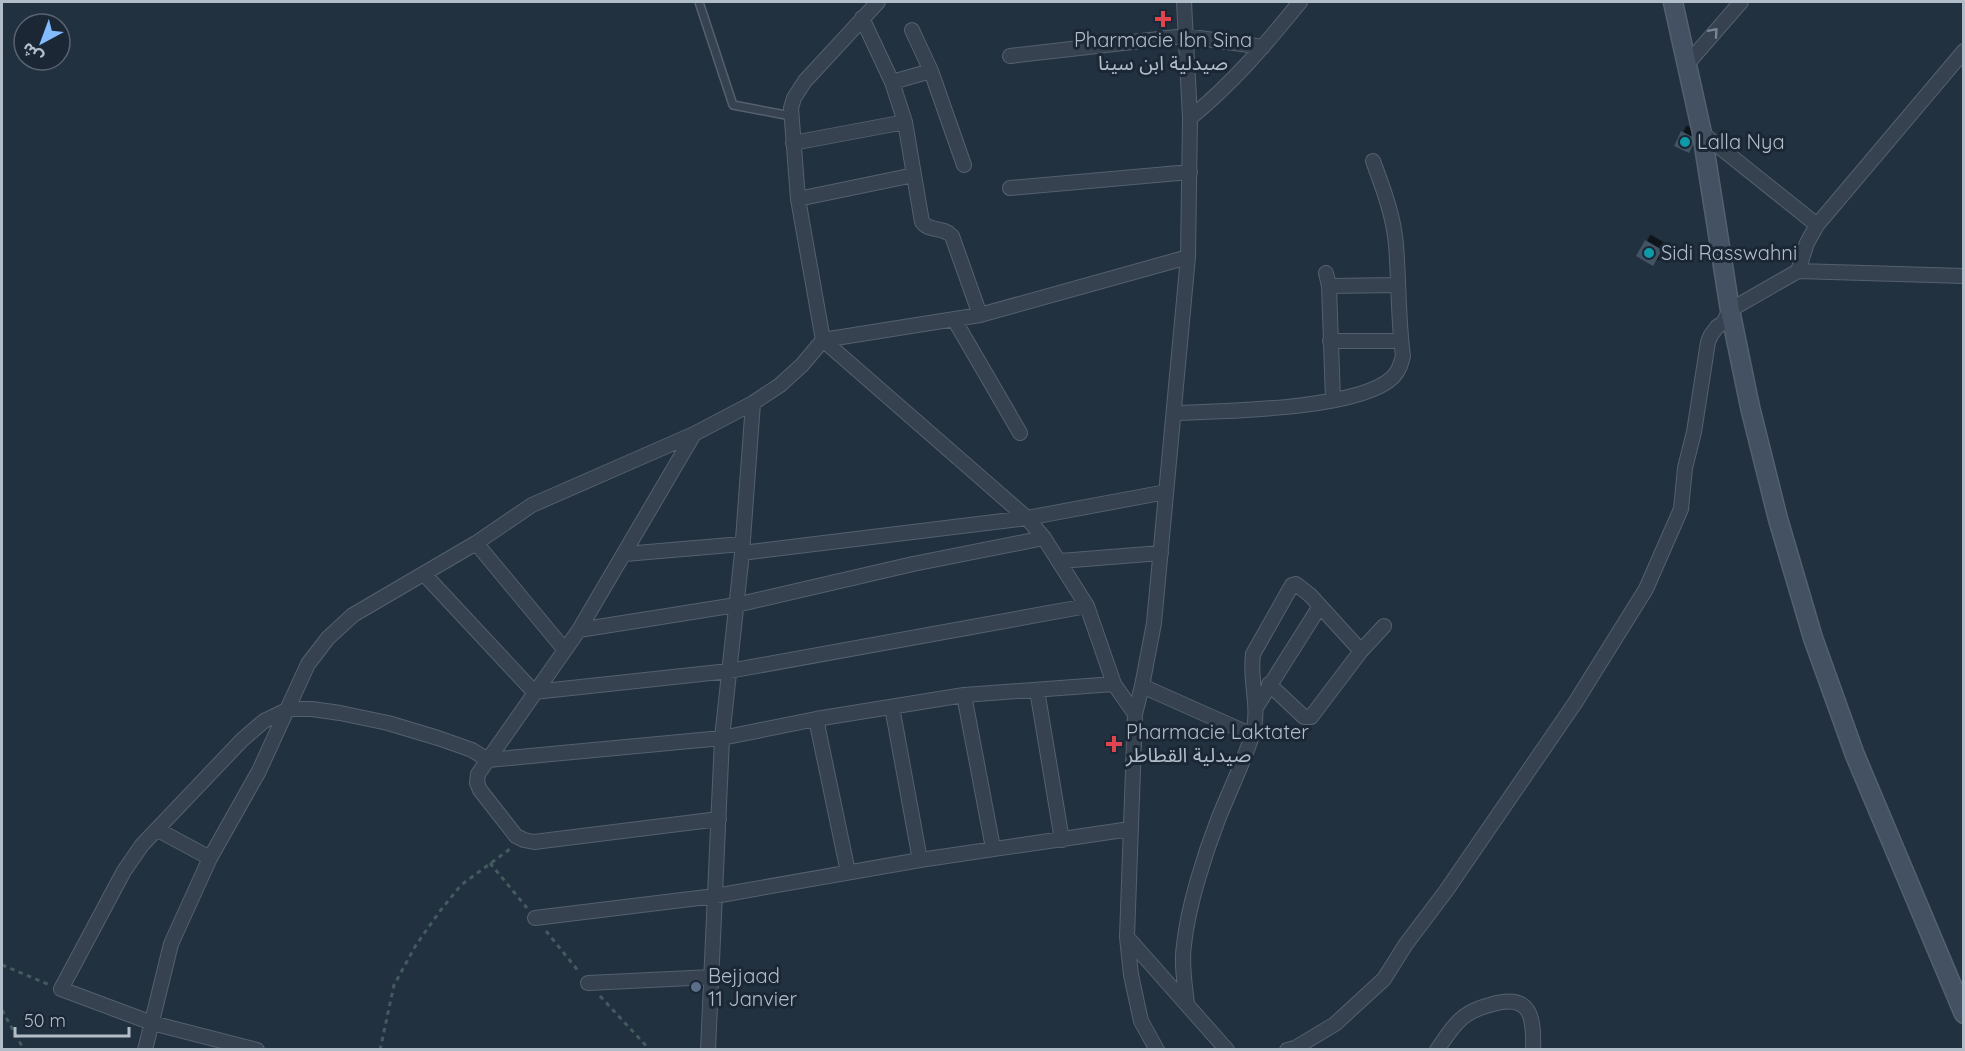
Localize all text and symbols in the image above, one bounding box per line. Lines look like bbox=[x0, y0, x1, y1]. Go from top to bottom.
north arrow bbox=[12, 12, 72, 72]
marker: Pharmacie Ibn Sina صيدلية ابن سينا bbox=[1156, 12, 1170, 26]
place label: Pharmacie Ibn Sina صيدلية ابن سينا bbox=[1074, 27, 1252, 75]
one-way arrow bbox=[1707, 28, 1718, 39]
text: ش bbox=[17, 39, 47, 68]
place label: Lalla Nya bbox=[1697, 129, 1785, 154]
marker: Lalla Nya bbox=[1678, 135, 1692, 149]
place label: Sidi Rasswahni bbox=[1661, 240, 1797, 265]
marker: Sidi Rasswahni bbox=[1642, 246, 1656, 260]
place label: Pharmacie Laktater صيدلية القطاطر bbox=[1125, 719, 1309, 767]
marker: Pharmacie Laktater صيدلية القطاطر bbox=[1107, 737, 1121, 751]
place label: Bejjaad 11 Janvier bbox=[708, 963, 797, 1011]
marker: Bejjaad 11 Janvier bbox=[689, 980, 703, 994]
scale bar bbox=[15, 1000, 129, 1038]
text: 50 m bbox=[24, 1009, 66, 1032]

